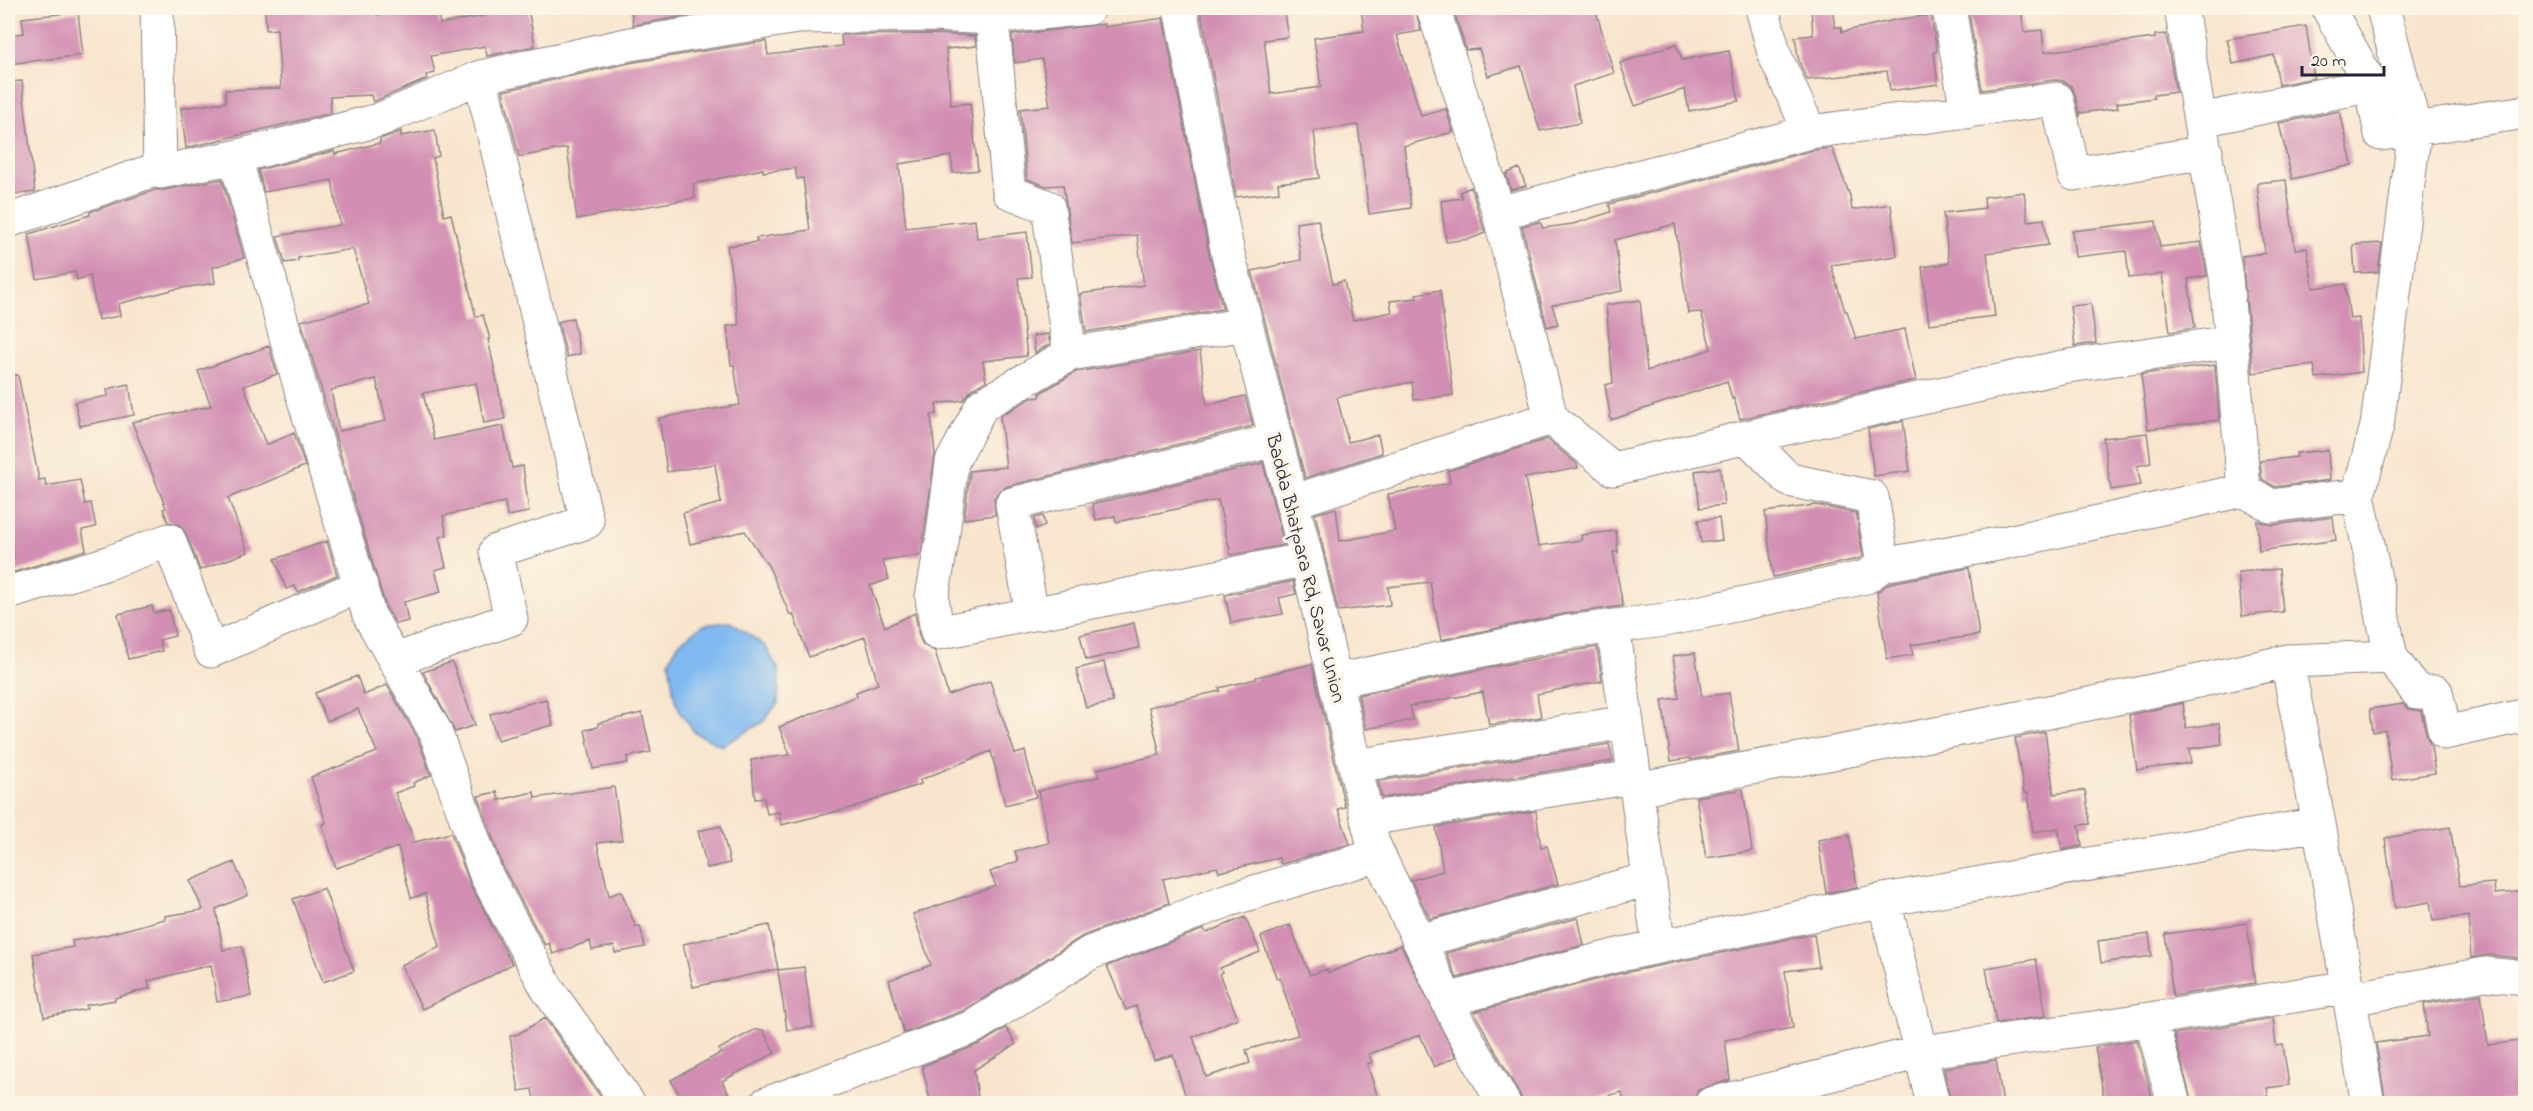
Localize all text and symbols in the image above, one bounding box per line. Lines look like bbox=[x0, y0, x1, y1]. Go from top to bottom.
scale bar bbox=[2302, 39, 2384, 77]
text: 20 m bbox=[2311, 49, 2346, 75]
street label: Badda Bhatpara Rd, Savar Union bbox=[1257, 430, 1352, 706]

